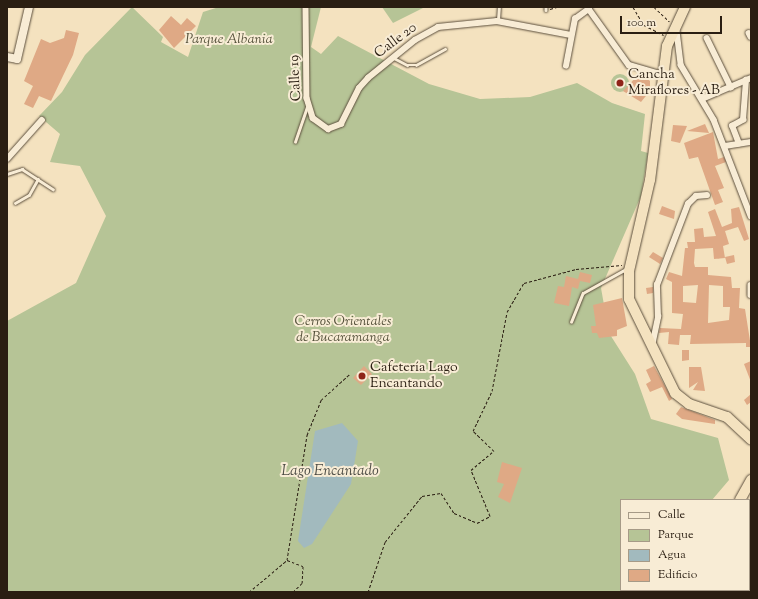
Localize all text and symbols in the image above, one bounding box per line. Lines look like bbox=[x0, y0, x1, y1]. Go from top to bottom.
scale bar bbox=[622, 8, 724, 34]
text: 100 m bbox=[627, 14, 656, 32]
street label: Calle 20 bbox=[372, 20, 420, 62]
park label: Parque Albania bbox=[185, 32, 273, 48]
street label: Calle 19 bbox=[286, 55, 306, 101]
place label: Cancha Miraflores - AB bbox=[628, 67, 720, 100]
marker: Cancha Miraflores - AB bbox=[615, 78, 625, 88]
park label: Cerros Orientales de Bucaramanga bbox=[295, 314, 391, 346]
place label: Cafetería Lago Encantando bbox=[370, 360, 458, 392]
marker: Cafetería Lago Encantando bbox=[357, 371, 367, 381]
water label: Lago Encantado bbox=[281, 463, 379, 481]
legend bbox=[620, 499, 750, 591]
text: Calle bbox=[658, 506, 685, 524]
text: Parque bbox=[658, 526, 694, 544]
text: Agua bbox=[658, 546, 686, 564]
text: Edificio bbox=[658, 566, 697, 584]

